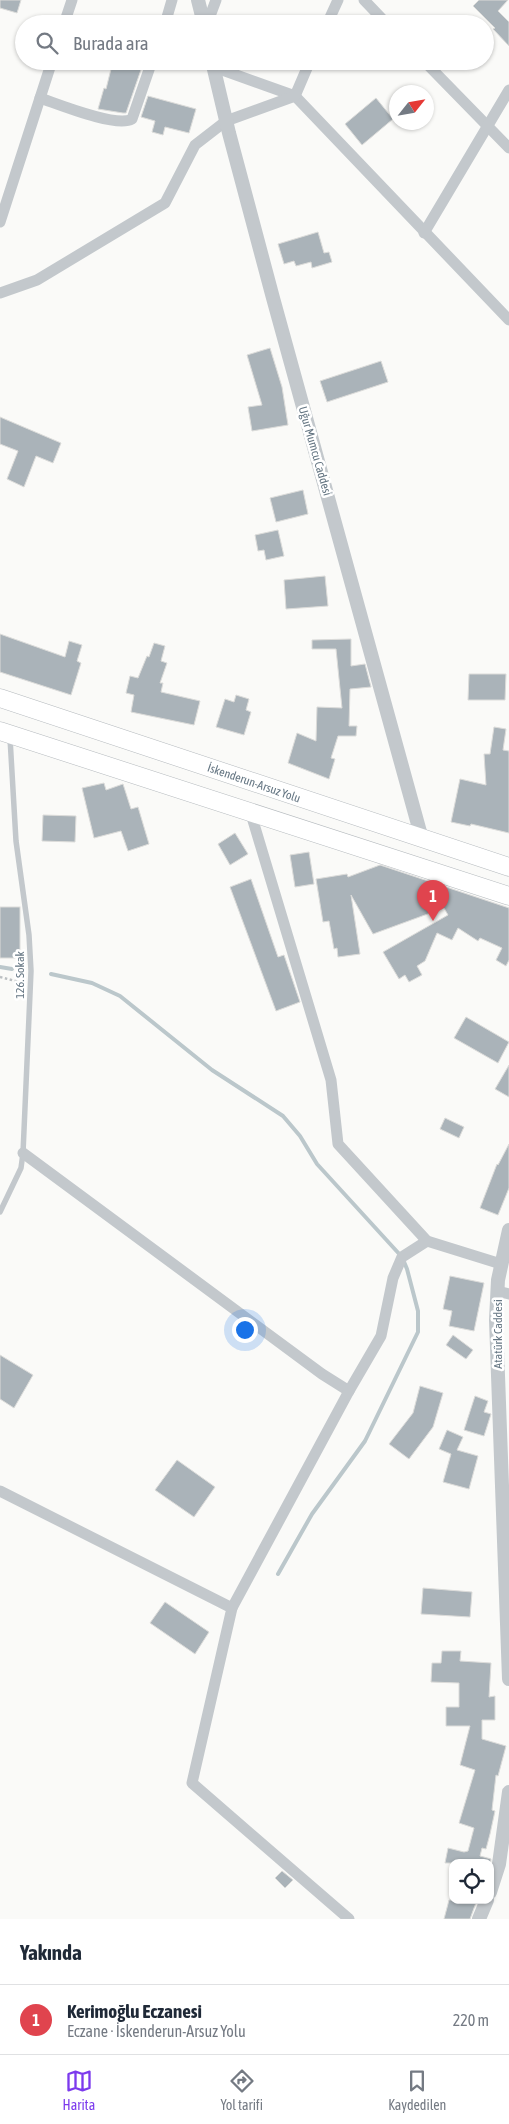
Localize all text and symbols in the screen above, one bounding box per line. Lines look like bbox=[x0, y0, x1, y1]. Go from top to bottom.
search box bbox=[15, 15, 494, 70]
icon: search bbox=[33, 29, 61, 57]
text: Burada ara bbox=[73, 32, 149, 54]
north arrow bbox=[389, 85, 434, 130]
street label: Uğur Mumcu Caddesi bbox=[296, 405, 334, 497]
street label: İskenderun-Arsuz Yolu bbox=[206, 760, 303, 806]
pin: 1 bbox=[417, 880, 449, 921]
street label: 126. Sokak bbox=[13, 951, 27, 999]
street label: Atatürk Caddesi bbox=[491, 1299, 505, 1369]
your location bbox=[232, 1317, 258, 1343]
map controls bbox=[449, 1859, 494, 1904]
button: locate bbox=[449, 1859, 494, 1904]
text: Yakında bbox=[20, 1940, 82, 1964]
text: Kerimoğlu Eczanesi bbox=[67, 2000, 202, 2022]
text: 1 bbox=[32, 2011, 40, 2029]
text: 220 m bbox=[453, 2011, 489, 2029]
text: Eczane · İskenderun-Arsuz Yolu bbox=[67, 2022, 246, 2040]
tab: Harita bbox=[63, 2067, 95, 2113]
tab: Yol tarifi bbox=[220, 2067, 263, 2113]
tab: Kaydedilen bbox=[388, 2067, 446, 2113]

